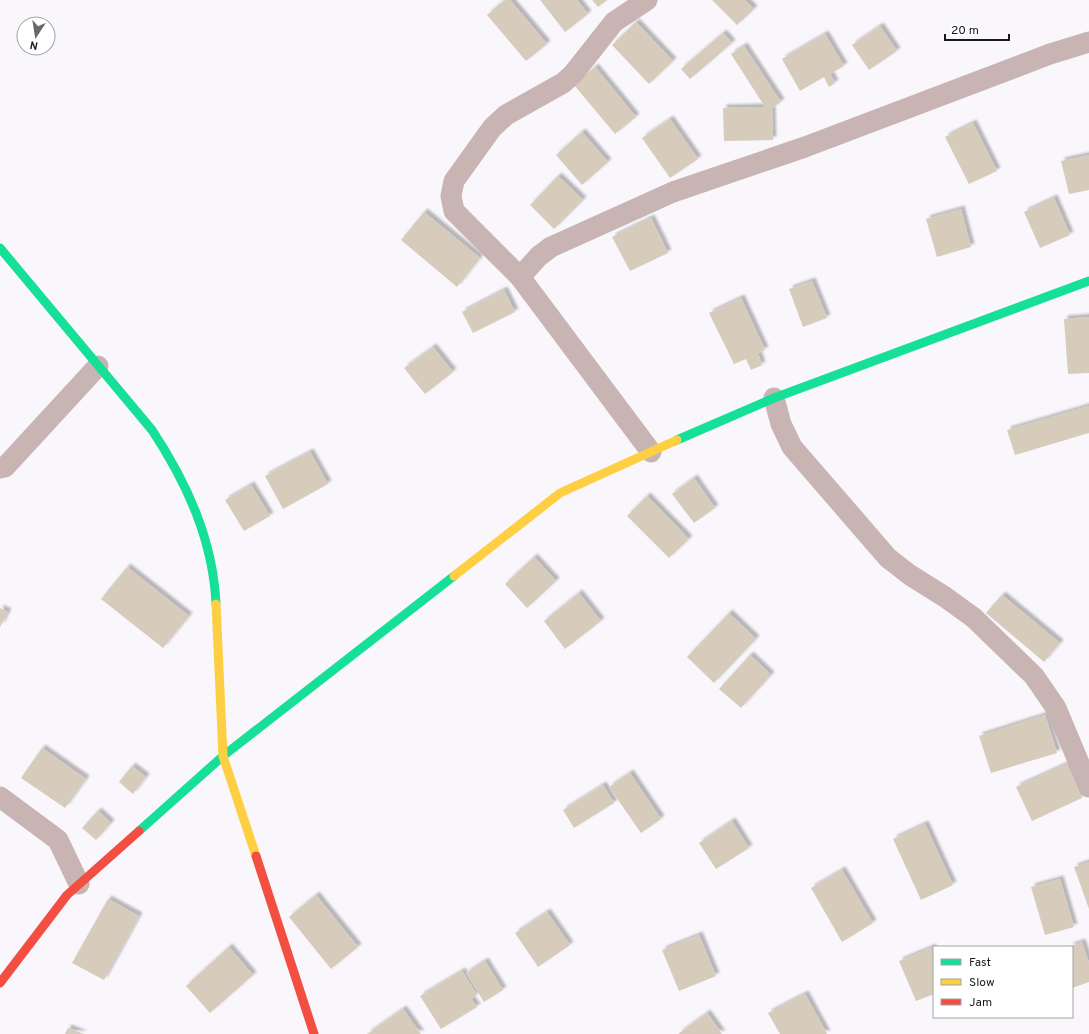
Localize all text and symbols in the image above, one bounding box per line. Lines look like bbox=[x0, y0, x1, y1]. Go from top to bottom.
north arrow bbox=[16, 16, 56, 56]
scale bar bbox=[945, 16, 1009, 42]
text: 20 m bbox=[951, 23, 979, 39]
text: N bbox=[29, 37, 39, 52]
legend bbox=[933, 946, 1073, 1018]
text: Fast bbox=[969, 955, 991, 971]
text: Slow bbox=[969, 975, 995, 991]
text: Jam bbox=[969, 995, 992, 1011]

